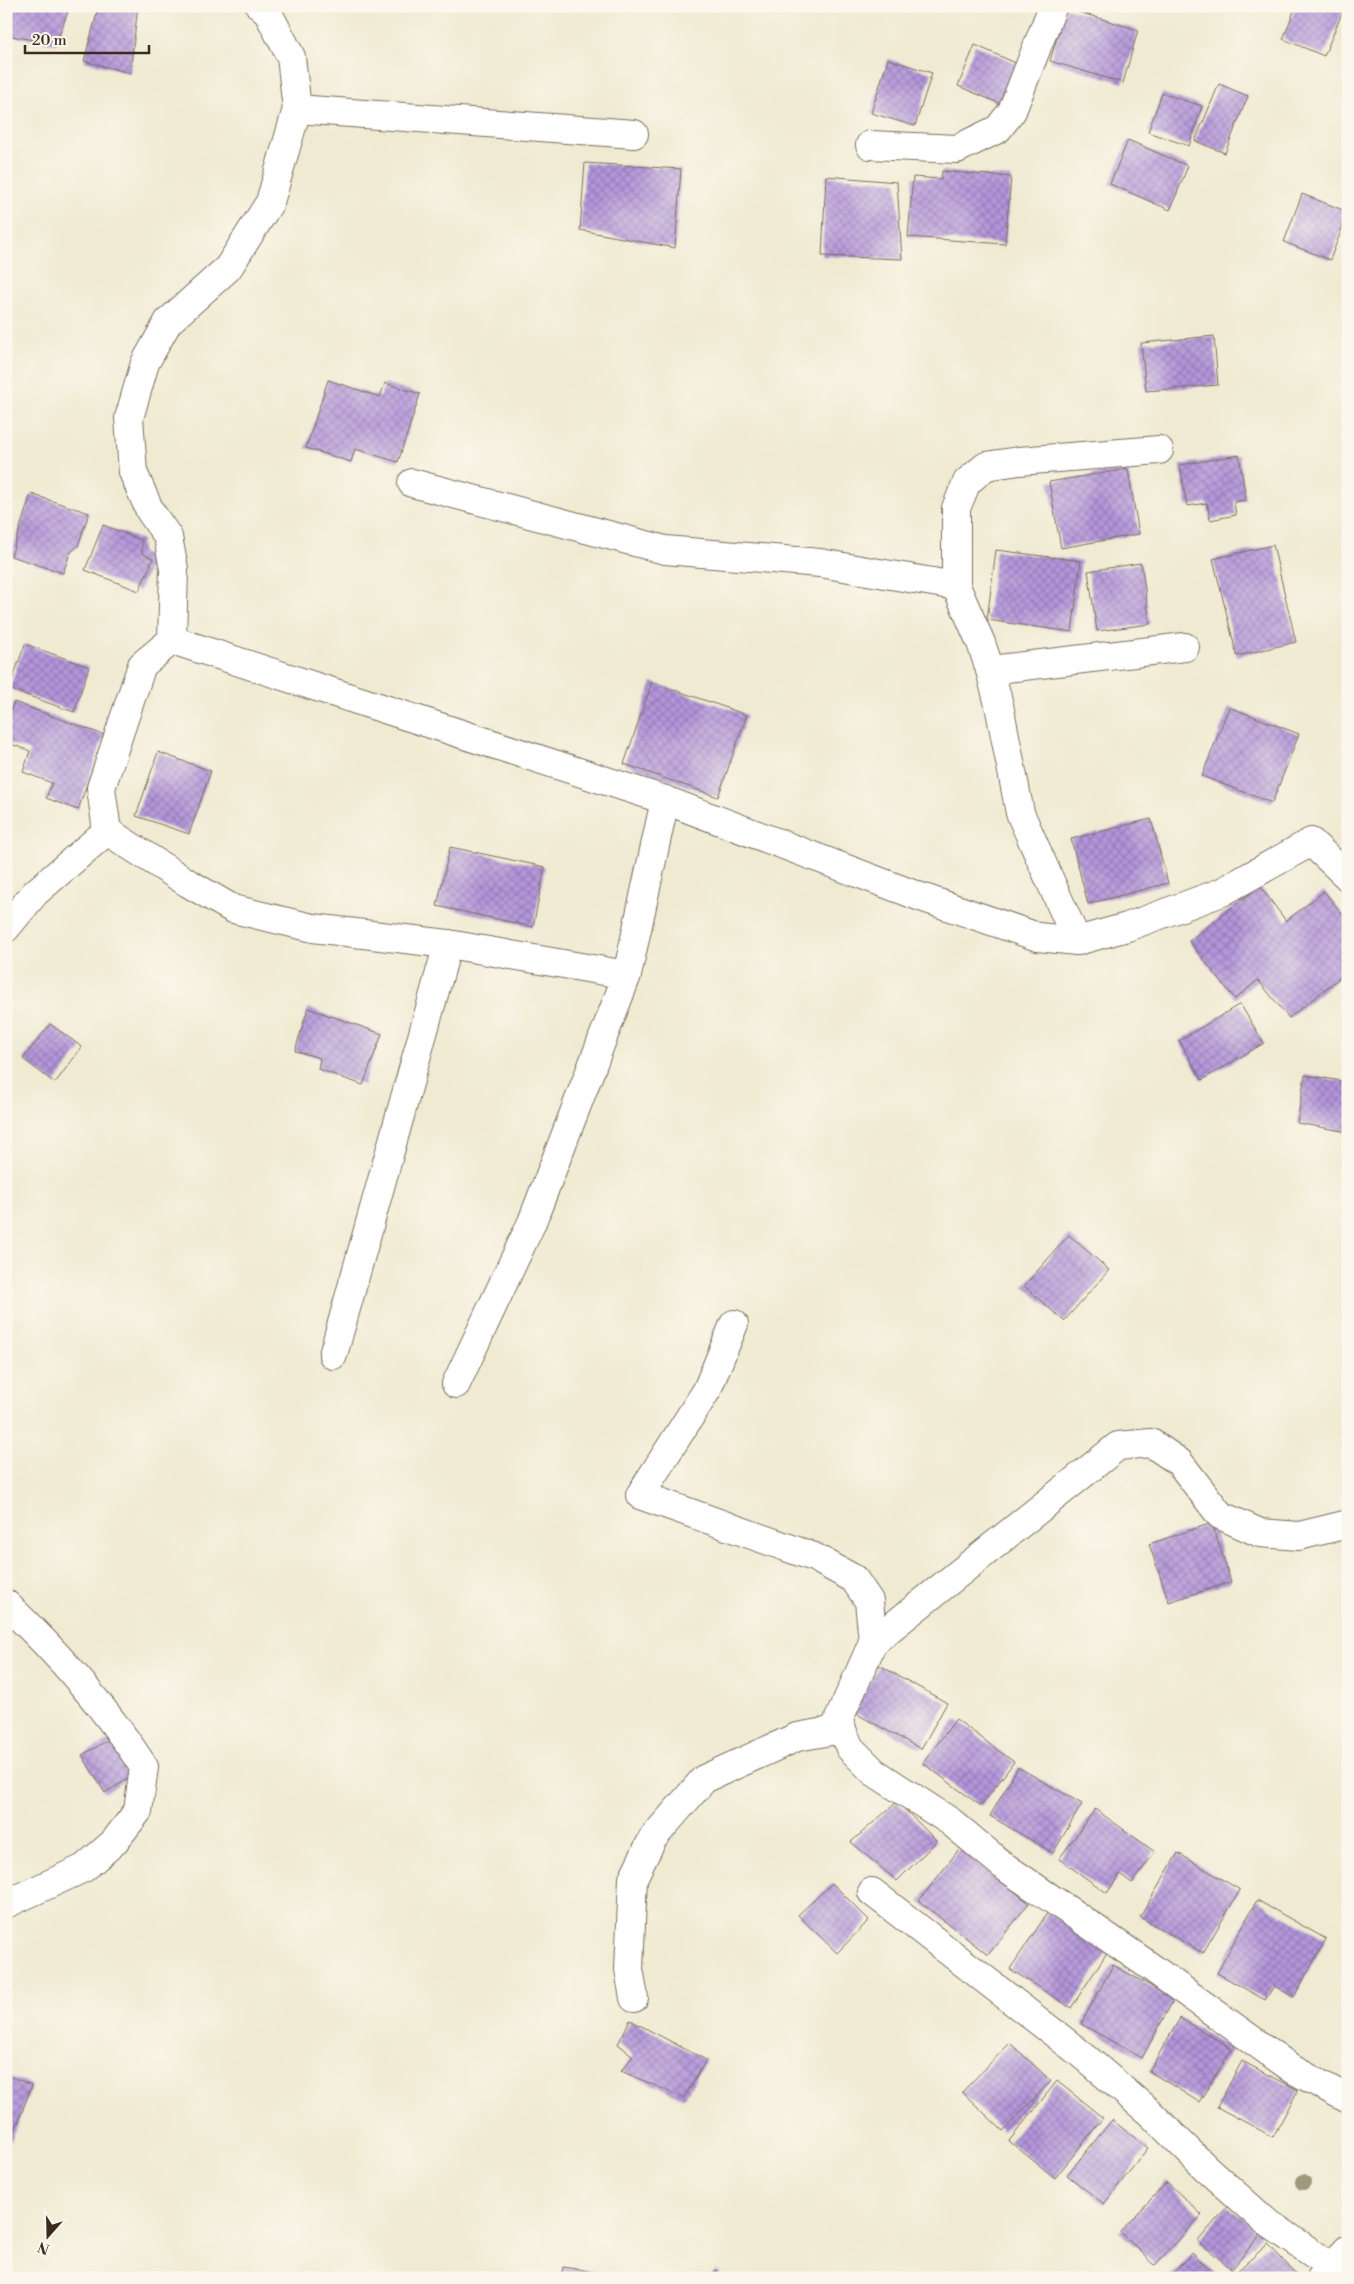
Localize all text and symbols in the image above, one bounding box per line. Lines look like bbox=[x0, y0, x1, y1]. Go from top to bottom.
scale bar bbox=[25, 22, 149, 54]
text: 20 m bbox=[32, 31, 67, 50]
north arrow bbox=[22, 2212, 72, 2262]
text: N bbox=[36, 2237, 52, 2258]

